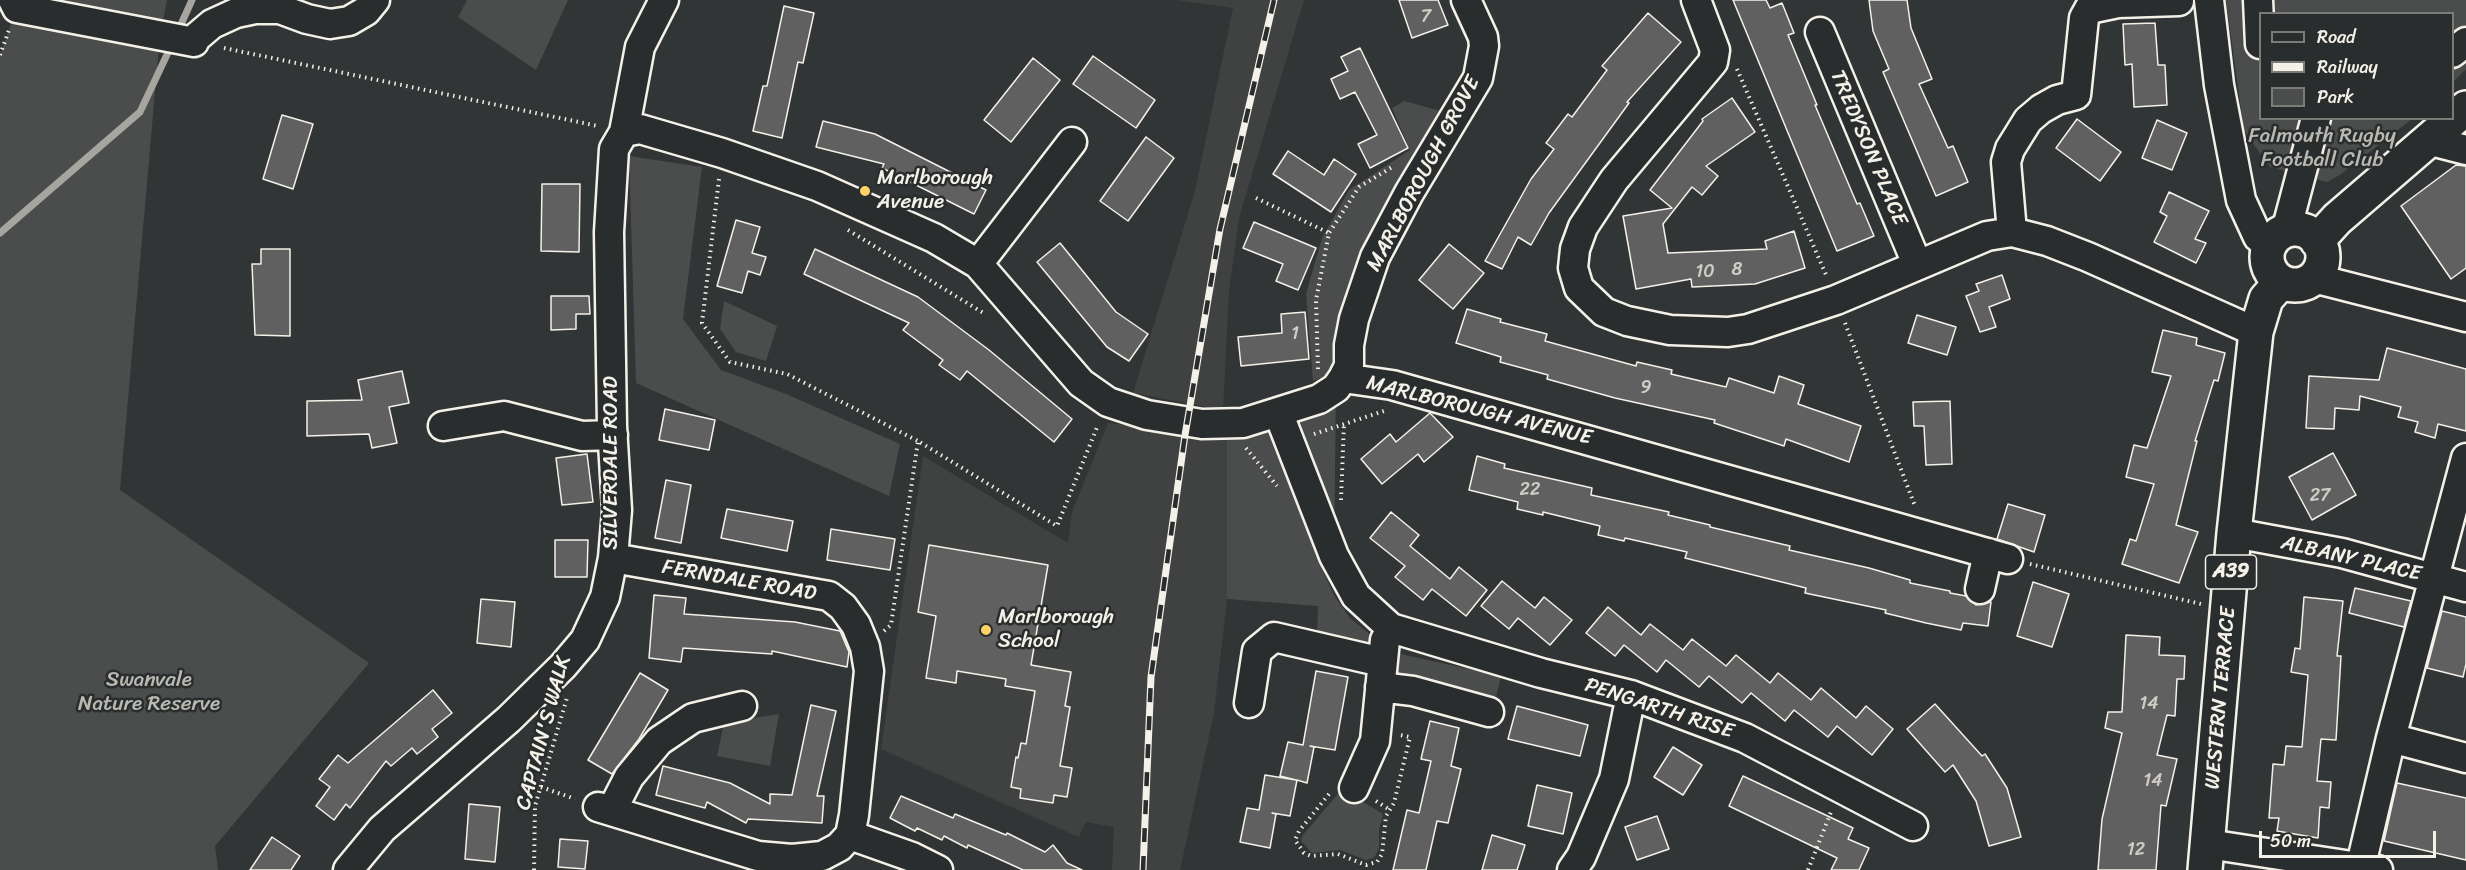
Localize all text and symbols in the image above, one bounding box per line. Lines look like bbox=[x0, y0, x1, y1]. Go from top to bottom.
house number: 7 bbox=[1421, 6, 1431, 28]
legend bbox=[2259, 12, 2454, 120]
text: Road bbox=[2317, 21, 2356, 53]
text: Railway bbox=[2317, 51, 2378, 83]
street label: TREDYSON PLACE bbox=[1824, 67, 1912, 229]
street label: MARLBOROUGH GROVE bbox=[1362, 72, 1486, 276]
text: Park bbox=[2317, 81, 2354, 113]
park label: Falmouth Rugby Football Club bbox=[2248, 124, 2396, 174]
place label: Marlborough Avenue bbox=[877, 166, 993, 216]
marker: Marlborough Avenue bbox=[858, 184, 872, 198]
house number: 8 bbox=[1732, 259, 1742, 281]
house number: 10 bbox=[1695, 261, 1715, 283]
house number: 1 bbox=[1291, 323, 1299, 345]
street label: MARLBOROUGH AVENUE bbox=[1364, 371, 1594, 451]
street label: SILVERDALE ROAD bbox=[599, 376, 625, 550]
house number: 9 bbox=[1640, 377, 1652, 399]
house number: 22 bbox=[1520, 479, 1540, 501]
house number: 27 bbox=[2310, 485, 2330, 507]
street label: ALBANY PLACE bbox=[2279, 531, 2423, 587]
street label: FERNDALE ROAD bbox=[660, 555, 818, 607]
road number: A39 bbox=[2206, 555, 2256, 589]
place label: Marlborough School bbox=[998, 605, 1114, 655]
street label: WESTERN TERRACE bbox=[2200, 606, 2242, 790]
marker: Marlborough School bbox=[979, 623, 993, 637]
street label: CAPTAIN'S WALK bbox=[511, 653, 577, 813]
park label: Swanvale Nature Reserve bbox=[78, 668, 220, 718]
street label: PENGARTH RISE bbox=[1581, 673, 1737, 745]
house number: 14 bbox=[2140, 693, 2158, 715]
house number: 14 bbox=[2144, 770, 2162, 792]
scale bar bbox=[2262, 819, 2439, 857]
text: 50 m bbox=[2270, 825, 2311, 857]
house number: 12 bbox=[2127, 839, 2145, 861]

